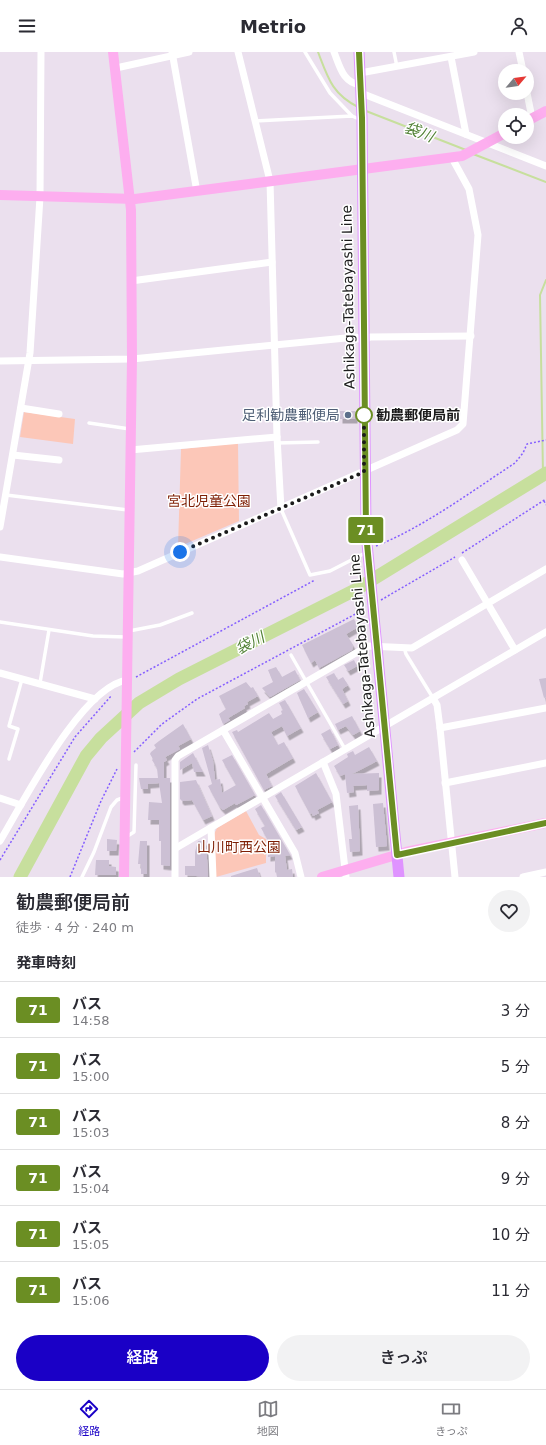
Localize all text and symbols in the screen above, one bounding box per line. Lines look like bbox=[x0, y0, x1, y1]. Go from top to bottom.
icon: menu bbox=[16, 15, 38, 37]
icon: person bbox=[508, 15, 530, 37]
text: Metrio bbox=[240, 16, 306, 37]
north arrow bbox=[498, 64, 534, 100]
map controls bbox=[498, 64, 534, 144]
button: locate bbox=[498, 108, 534, 144]
water label: 袋川 bbox=[402, 118, 438, 146]
street label: Ashikaga-Tatebayashi Line bbox=[338, 205, 358, 389]
marker: 勧農郵便局前 bbox=[355, 406, 373, 424]
place label: 足利勧農郵便局 bbox=[242, 407, 340, 423]
place label: 勧農郵便局前 bbox=[376, 407, 460, 423]
marker: 足利勧農郵便局 bbox=[343, 410, 353, 420]
park label: 宮北児童公園 bbox=[167, 493, 251, 509]
line badge: 71 bbox=[348, 517, 384, 543]
text: 71 bbox=[356, 522, 376, 538]
your location bbox=[170, 542, 190, 562]
street label: Ashikaga-Tatebayashi Line bbox=[346, 554, 378, 738]
water label: 袋川 bbox=[233, 627, 269, 658]
park label: 山川町西公園 bbox=[197, 839, 281, 855]
button: heart bbox=[488, 890, 530, 932]
text: 勧農郵便局前 bbox=[16, 891, 130, 913]
text: 徒歩 · 4 分 · 240 m bbox=[16, 920, 134, 935]
text: 発車時刻 bbox=[16, 954, 76, 972]
text: バス bbox=[72, 995, 102, 1013]
text: 71 bbox=[28, 1002, 48, 1018]
text: 3 分 bbox=[501, 1002, 530, 1020]
text: 14:58 bbox=[72, 1013, 109, 1028]
text: バス bbox=[72, 1051, 102, 1069]
text: 71 bbox=[28, 1058, 48, 1074]
text: 5 分 bbox=[501, 1058, 530, 1076]
text: 15:00 bbox=[72, 1069, 109, 1084]
text: バス bbox=[72, 1107, 102, 1125]
text: 71 bbox=[28, 1114, 48, 1130]
text: 8 分 bbox=[501, 1114, 530, 1132]
text: 15:03 bbox=[72, 1125, 109, 1140]
text: バス bbox=[72, 1163, 102, 1181]
text: 71 bbox=[28, 1170, 48, 1186]
text: 9 分 bbox=[501, 1170, 530, 1188]
text: 15:04 bbox=[72, 1181, 109, 1196]
text: バス bbox=[72, 1219, 102, 1237]
text: 71 bbox=[28, 1226, 48, 1242]
text: 10 分 bbox=[491, 1226, 530, 1244]
text: 15:05 bbox=[72, 1237, 109, 1252]
text: バス bbox=[72, 1275, 102, 1293]
text: 71 bbox=[28, 1282, 48, 1298]
text: 11 分 bbox=[491, 1282, 530, 1300]
text: 15:06 bbox=[72, 1293, 109, 1308]
button: 経路 bbox=[16, 1335, 269, 1381]
button: きっぷ bbox=[277, 1335, 530, 1381]
tab: 経路 bbox=[78, 1398, 100, 1438]
tab: 地図 bbox=[257, 1398, 279, 1438]
tab: きっぷ bbox=[435, 1398, 468, 1438]

